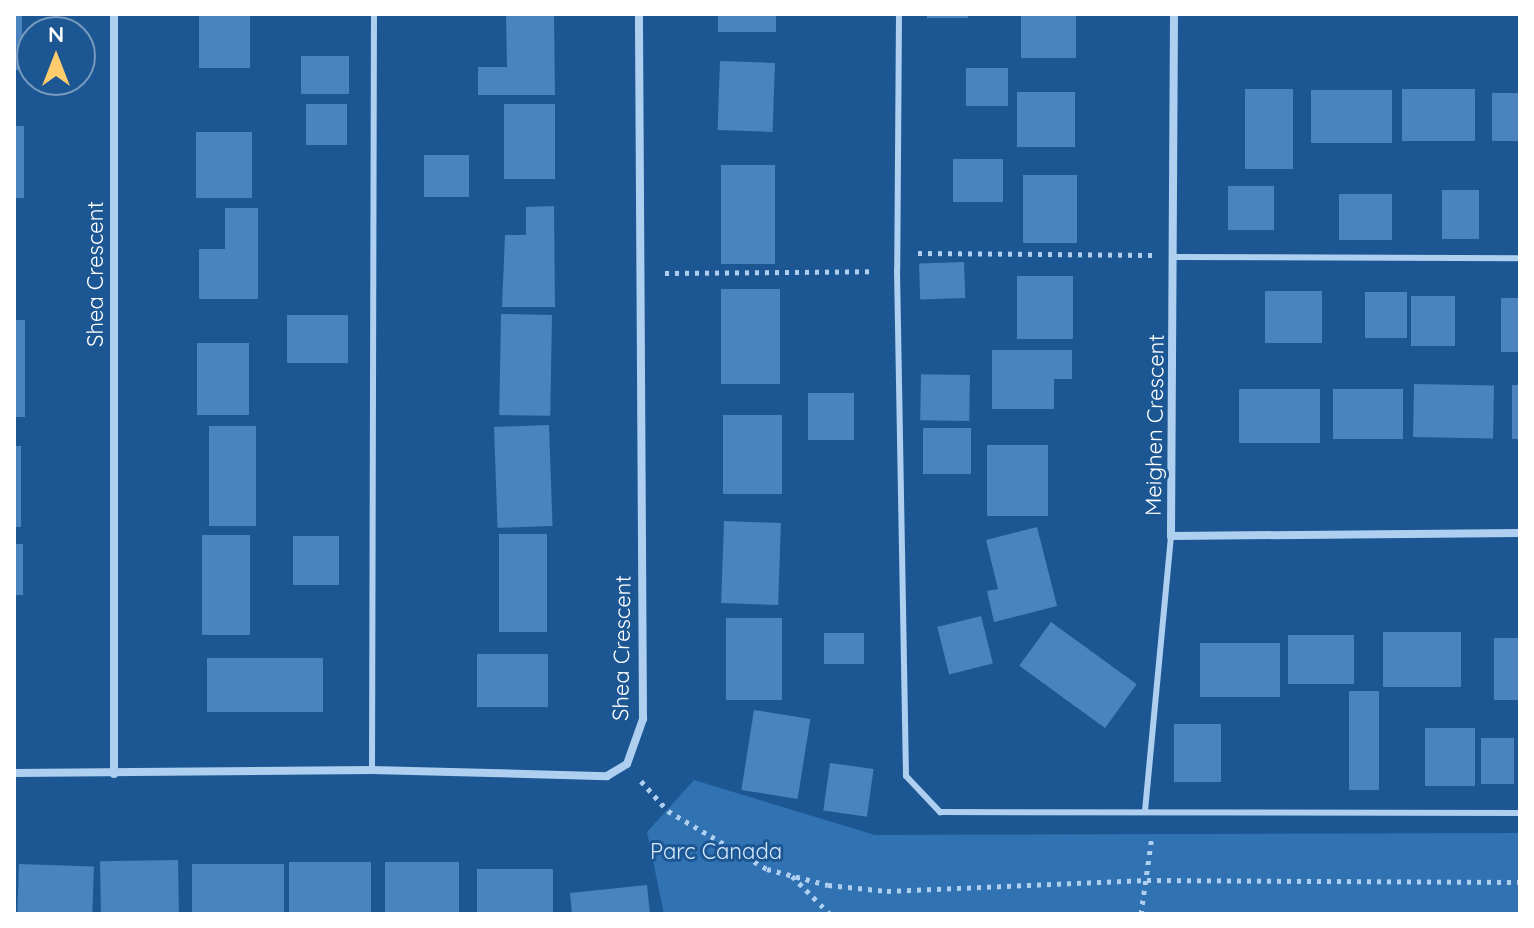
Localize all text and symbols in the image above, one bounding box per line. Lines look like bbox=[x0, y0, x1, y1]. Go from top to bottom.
north arrow bbox=[16, 16, 96, 96]
text: N bbox=[48, 20, 64, 48]
street label: Shea Crescent bbox=[83, 201, 109, 347]
street label: Meighen Crescent bbox=[1140, 334, 1170, 516]
street label: Shea Crescent bbox=[608, 575, 636, 721]
park label: Parc Canada bbox=[650, 839, 782, 865]

